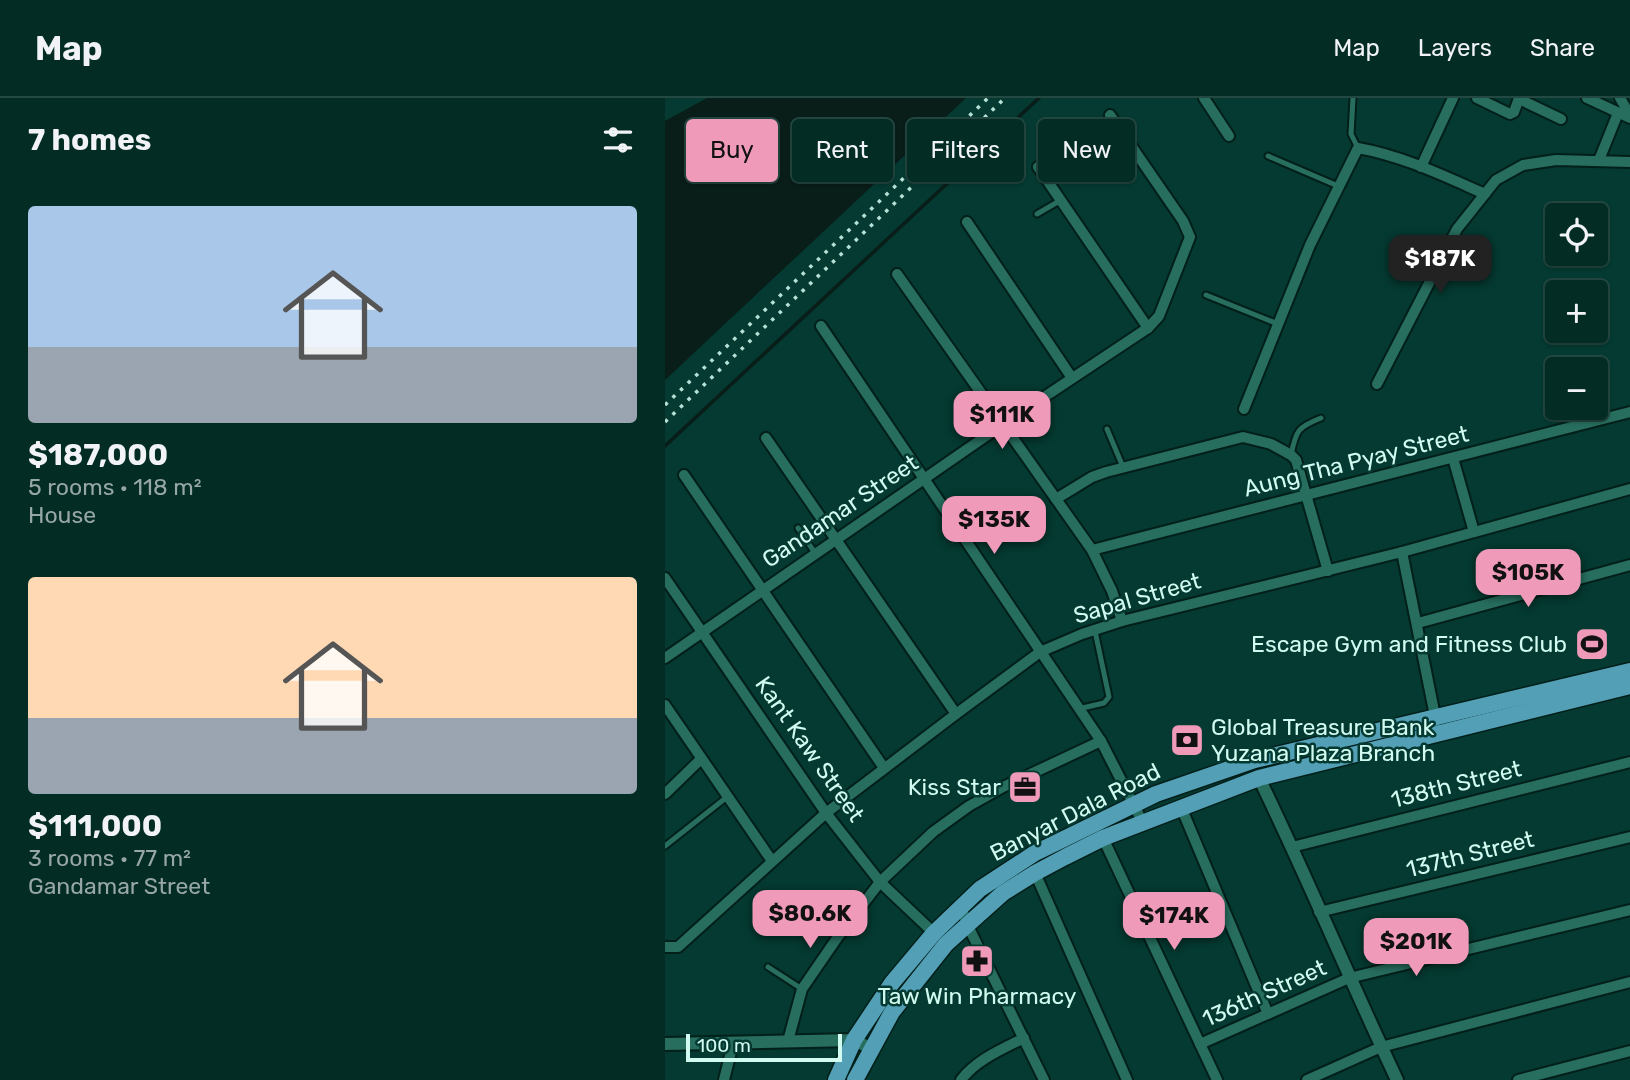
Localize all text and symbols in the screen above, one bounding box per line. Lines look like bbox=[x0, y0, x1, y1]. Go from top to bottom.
text: Map bbox=[35, 29, 103, 68]
text: Map bbox=[1333, 34, 1380, 62]
text: Layers bbox=[1418, 34, 1492, 62]
text: Share bbox=[1530, 34, 1595, 62]
chip: Buy bbox=[686, 119, 778, 182]
chip: Rent bbox=[792, 119, 893, 182]
chip: Filters bbox=[907, 119, 1024, 182]
chip: New bbox=[1038, 119, 1135, 182]
icon: filters bbox=[599, 121, 637, 159]
text: 7 homes bbox=[28, 122, 151, 158]
map controls bbox=[1545, 203, 1608, 420]
button: locate bbox=[1545, 203, 1608, 266]
pin: $187K bbox=[1391, 236, 1489, 295]
text: $187K bbox=[1405, 244, 1475, 272]
icon: home bbox=[270, 252, 396, 378]
button: + bbox=[1545, 280, 1608, 343]
button: − bbox=[1545, 357, 1608, 420]
pin: $111K bbox=[953, 392, 1051, 451]
text: $111K bbox=[970, 400, 1034, 428]
street label: Aung Tha Pyay Street bbox=[1241, 420, 1471, 502]
text: $187,000 bbox=[28, 437, 168, 473]
street label: Gandamar Street bbox=[757, 448, 923, 574]
text: 5 rooms · 118 m² bbox=[28, 473, 202, 501]
pin: $135K bbox=[945, 496, 1043, 556]
text: House bbox=[28, 501, 96, 529]
text: $135K bbox=[958, 505, 1030, 533]
pin: $105K bbox=[1479, 550, 1577, 609]
text: $105K bbox=[1492, 558, 1564, 586]
street label: Sapal Street bbox=[1070, 566, 1204, 630]
icon: home bbox=[270, 623, 396, 749]
sports icon: Escape Gym and Fitness Club bbox=[1573, 625, 1611, 663]
place label: Escape Gym and Fitness Club bbox=[1251, 630, 1567, 658]
street label: Kant Kaw Street bbox=[749, 671, 871, 827]
place label: Global Treasure Bank Yuzana Plaza Branch bbox=[1211, 713, 1435, 767]
bank icon: Global Treasure Bank Yuzana Plaza Branch bbox=[1168, 721, 1206, 759]
street label: 138th Street bbox=[1388, 754, 1524, 814]
street label: Banyar Dala Road bbox=[985, 757, 1165, 867]
office icon: Kiss Star bbox=[1006, 768, 1044, 806]
place label: Kiss Star bbox=[908, 773, 1001, 801]
text: $111,000 bbox=[28, 808, 162, 844]
street label: 137th Street bbox=[1403, 825, 1537, 883]
text: 3 rooms · 77 m² bbox=[28, 844, 191, 872]
text: Gandamar Street bbox=[28, 872, 210, 900]
pin: $80.6K bbox=[753, 890, 867, 950]
pin: $174K bbox=[1125, 892, 1223, 952]
text: $80.6K bbox=[768, 899, 852, 927]
text: $174K bbox=[1139, 901, 1209, 929]
pin: $201K bbox=[1367, 918, 1465, 978]
text: $201K bbox=[1380, 927, 1452, 955]
pharmacy icon: Taw Win Pharmacy bbox=[958, 942, 996, 980]
street label: 136th Street bbox=[1198, 953, 1330, 1033]
place label: Taw Win Pharmacy bbox=[878, 982, 1077, 1010]
scale bar bbox=[686, 1031, 842, 1063]
text: 100 m bbox=[697, 1034, 751, 1057]

